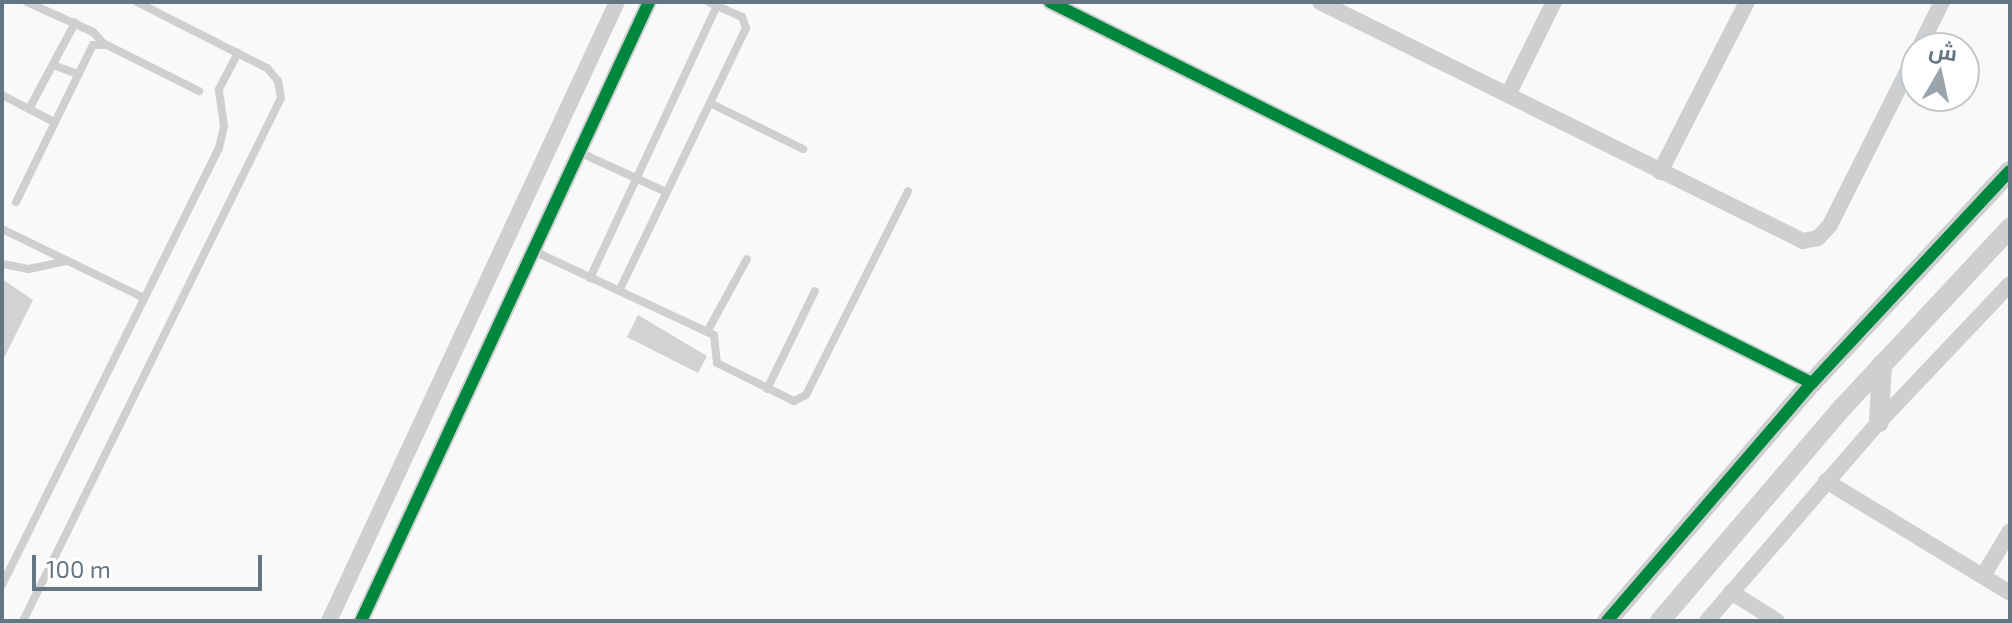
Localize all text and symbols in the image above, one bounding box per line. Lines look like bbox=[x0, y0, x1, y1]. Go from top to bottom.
north arrow bbox=[1900, 32, 1980, 112]
text: ش bbox=[1927, 35, 1959, 65]
scale bar bbox=[36, 539, 266, 589]
text: 100 m bbox=[46, 554, 111, 583]

